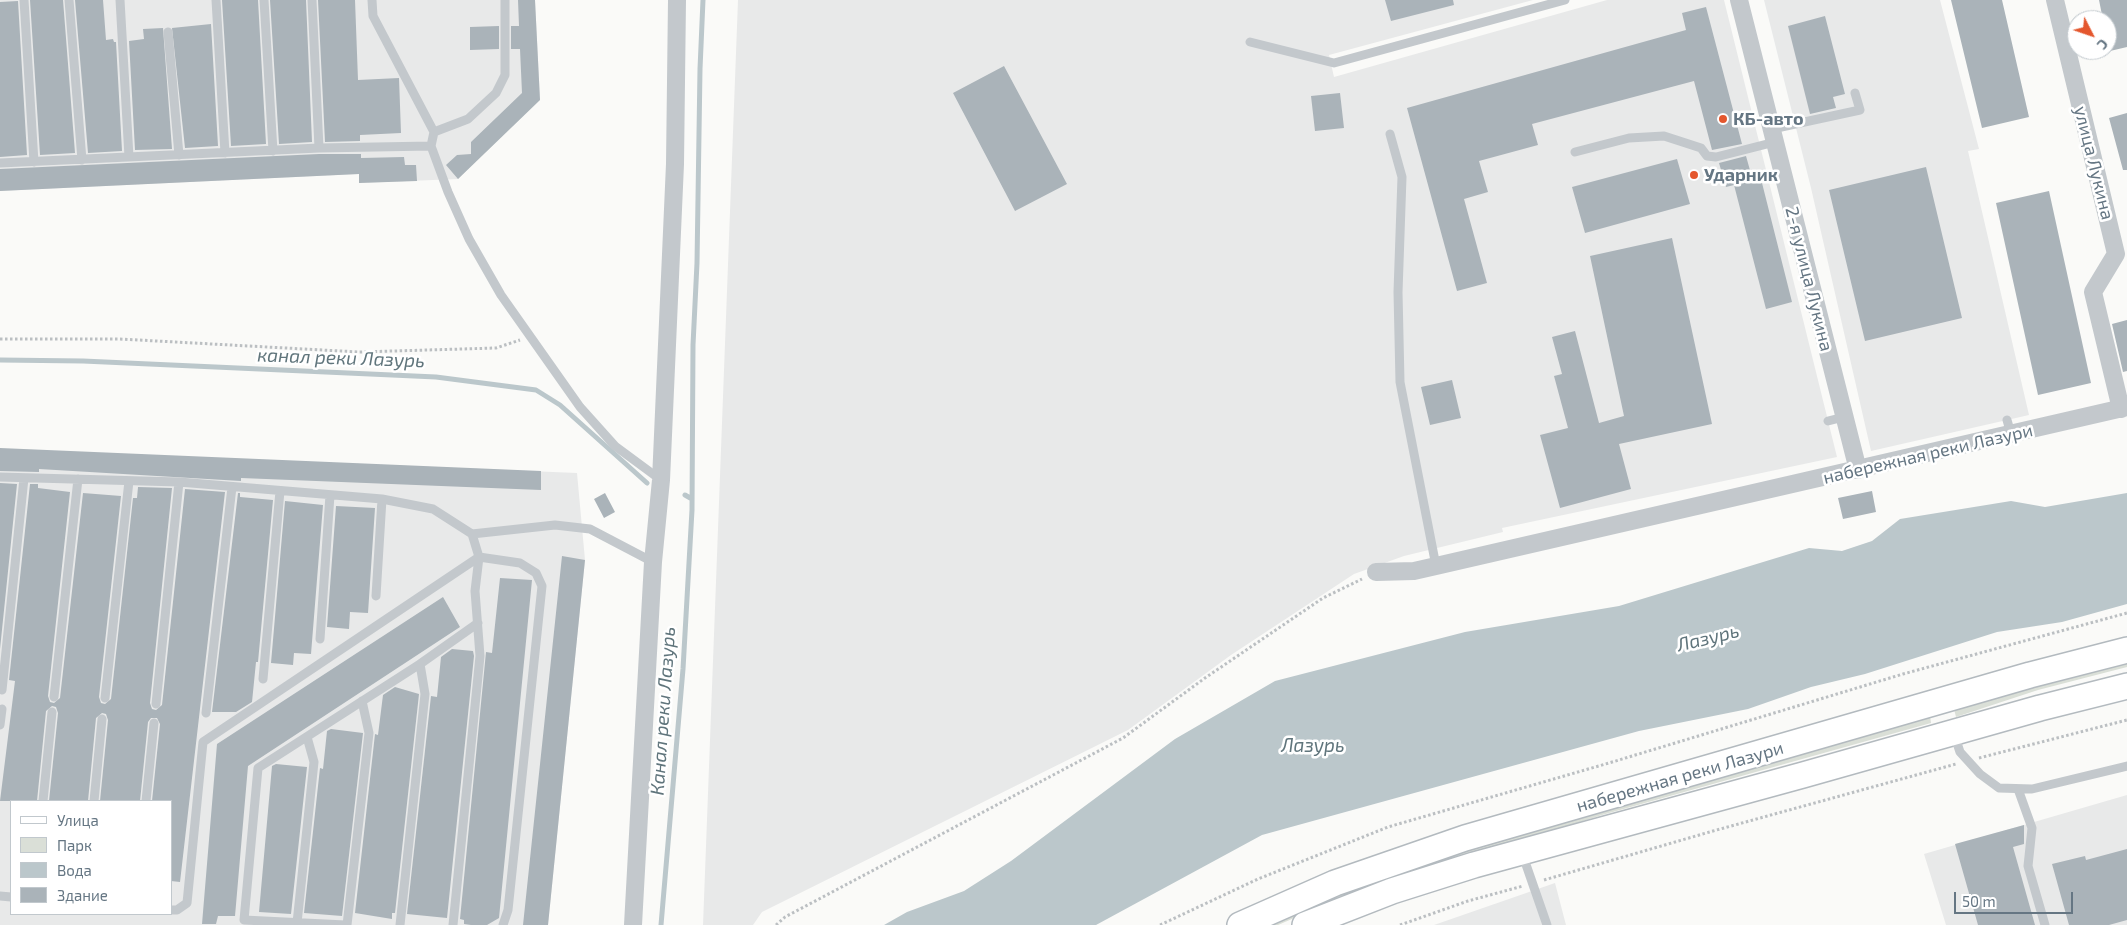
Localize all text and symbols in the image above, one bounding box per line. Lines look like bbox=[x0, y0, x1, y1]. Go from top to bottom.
north arrow bbox=[2067, 10, 2117, 60]
text: С bbox=[2094, 36, 2112, 53]
street label: улица Лукина bbox=[2069, 104, 2119, 222]
place label: КБ-авто bbox=[1733, 108, 1804, 130]
marker: КБ-авто bbox=[1717, 113, 1729, 125]
place label: Ударник bbox=[1704, 164, 1778, 186]
marker: Ударник bbox=[1688, 169, 1700, 181]
street label: 2-я улица Лукина bbox=[1781, 204, 1837, 354]
water label: канал реки Лазурь bbox=[257, 344, 425, 372]
street label: набережная реки Лазури bbox=[1821, 419, 2035, 489]
water label: Лазурь bbox=[1674, 619, 1742, 657]
water label: Канал реки Лазурь bbox=[646, 626, 680, 796]
water label: Лазурь bbox=[1281, 735, 1345, 757]
street label: набережная реки Лазури bbox=[1574, 737, 1786, 817]
legend bbox=[10, 800, 172, 915]
text: Улица bbox=[57, 811, 99, 829]
text: Парк bbox=[57, 836, 92, 854]
text: Вода bbox=[57, 861, 92, 879]
scale bar bbox=[1957, 882, 2076, 914]
text: Здание bbox=[57, 886, 108, 904]
text: 50 m bbox=[1962, 892, 1996, 910]

